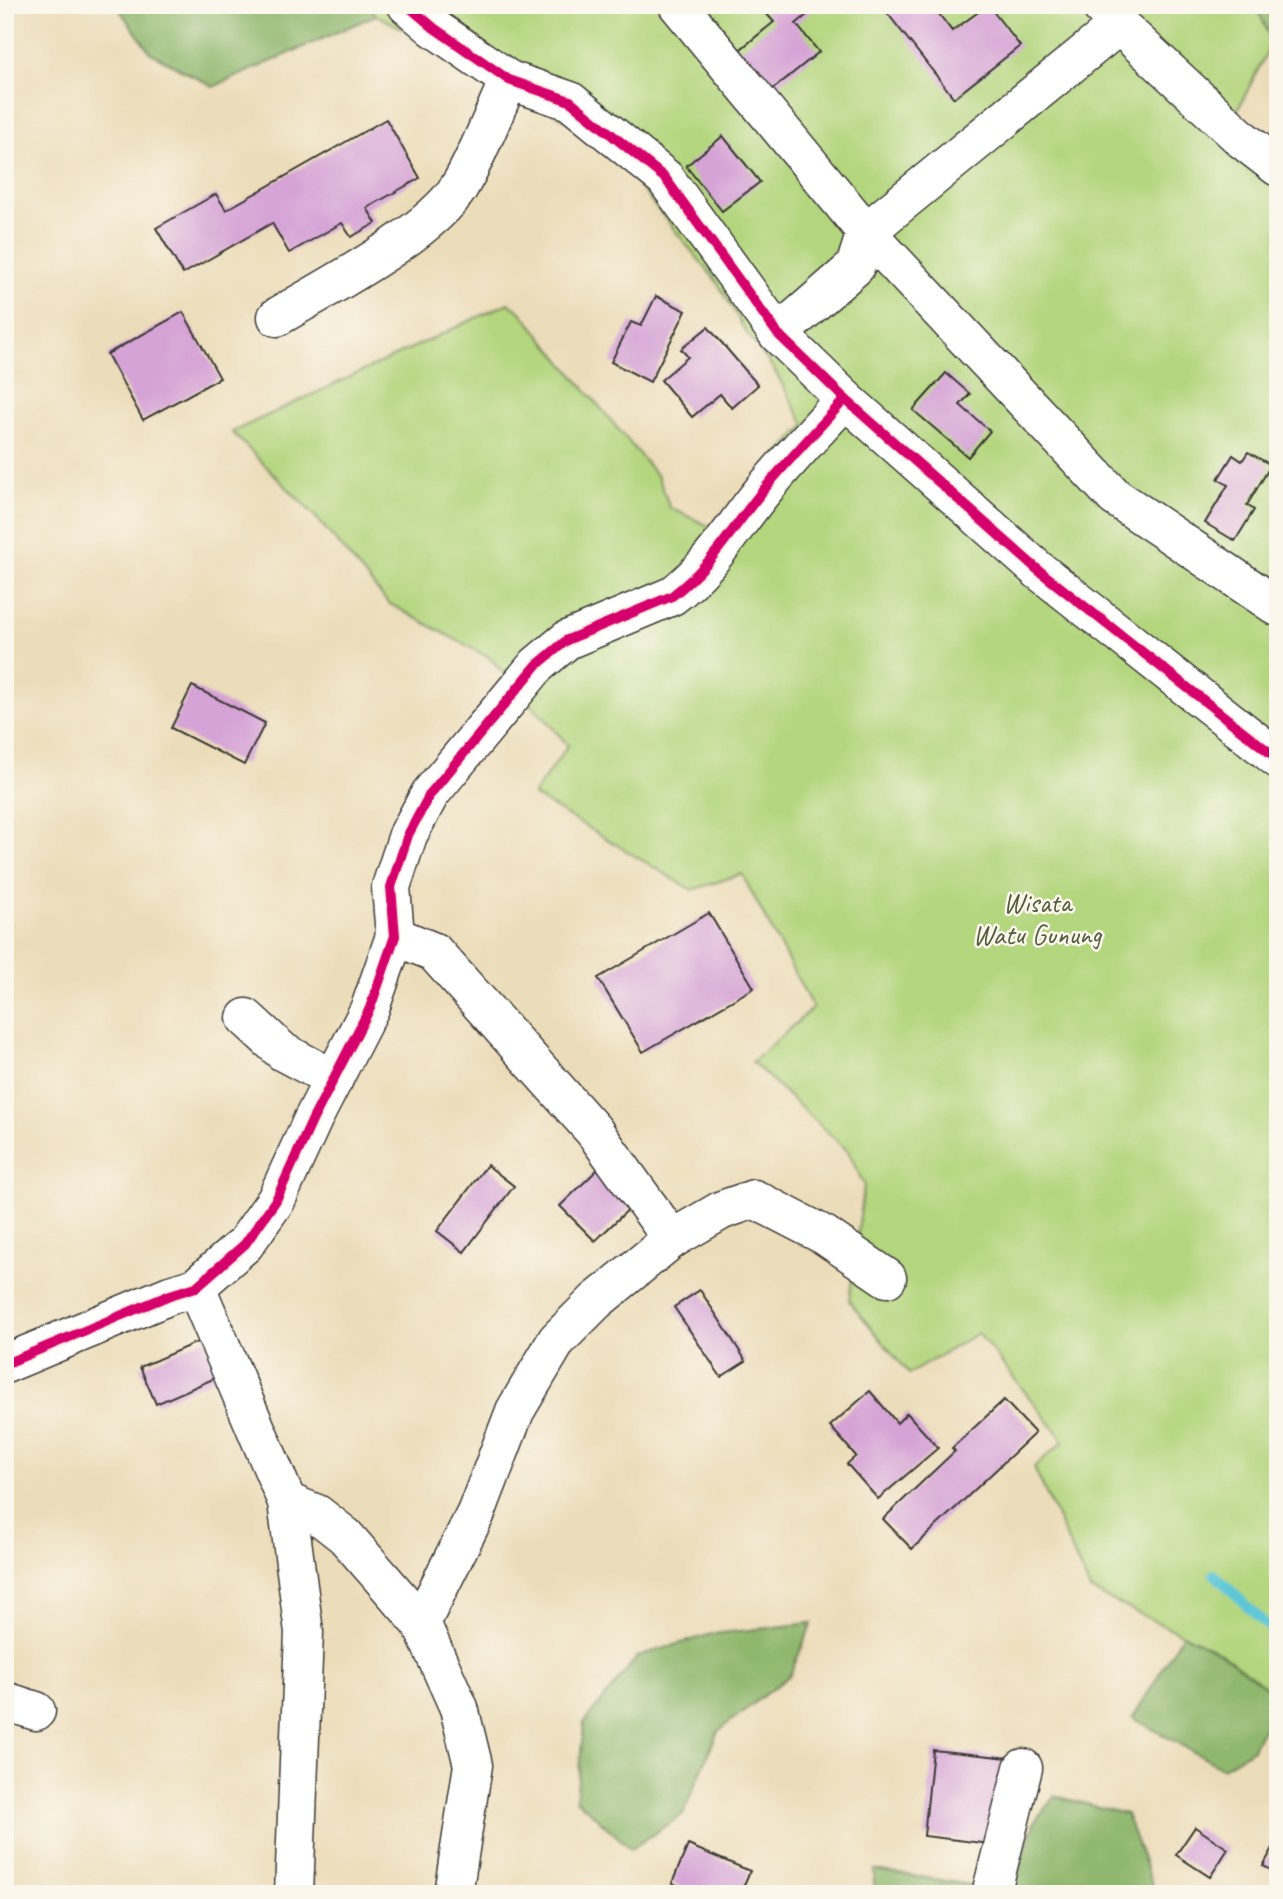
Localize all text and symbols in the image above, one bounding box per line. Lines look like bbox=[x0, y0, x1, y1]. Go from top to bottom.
park label: Wisata Watu Gunung bbox=[973, 885, 1102, 952]

